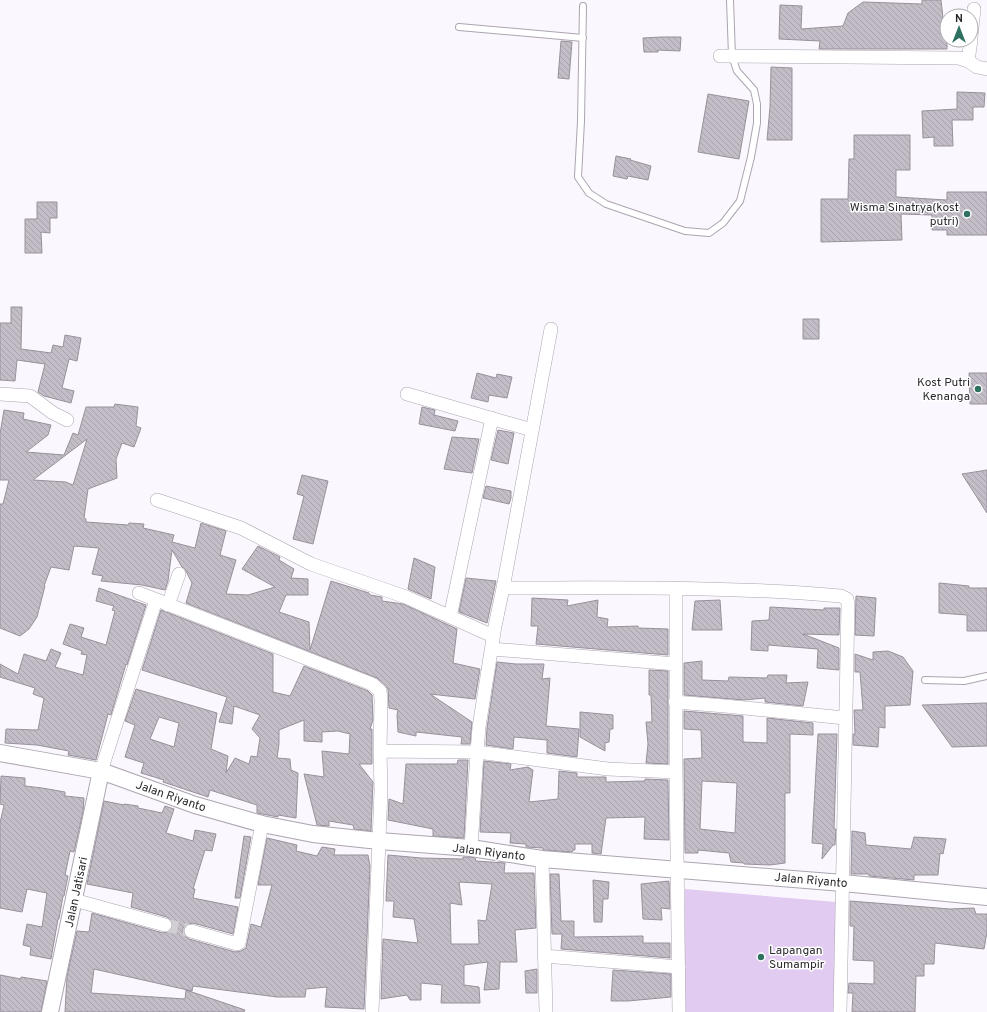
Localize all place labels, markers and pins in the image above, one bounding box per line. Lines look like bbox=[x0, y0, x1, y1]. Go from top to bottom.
place label: Wisma Sinatrya(kost putri) bbox=[850, 200, 959, 230]
marker: Wisma Sinatrya(kost putri) bbox=[962, 209, 972, 219]
place label: Kost Putri Kenanga bbox=[917, 375, 970, 405]
marker: Kost Putri Kenanga bbox=[973, 384, 983, 394]
place label: Lapangan Sumampir bbox=[769, 943, 825, 973]
marker: Lapangan Sumampir bbox=[756, 952, 766, 962]

